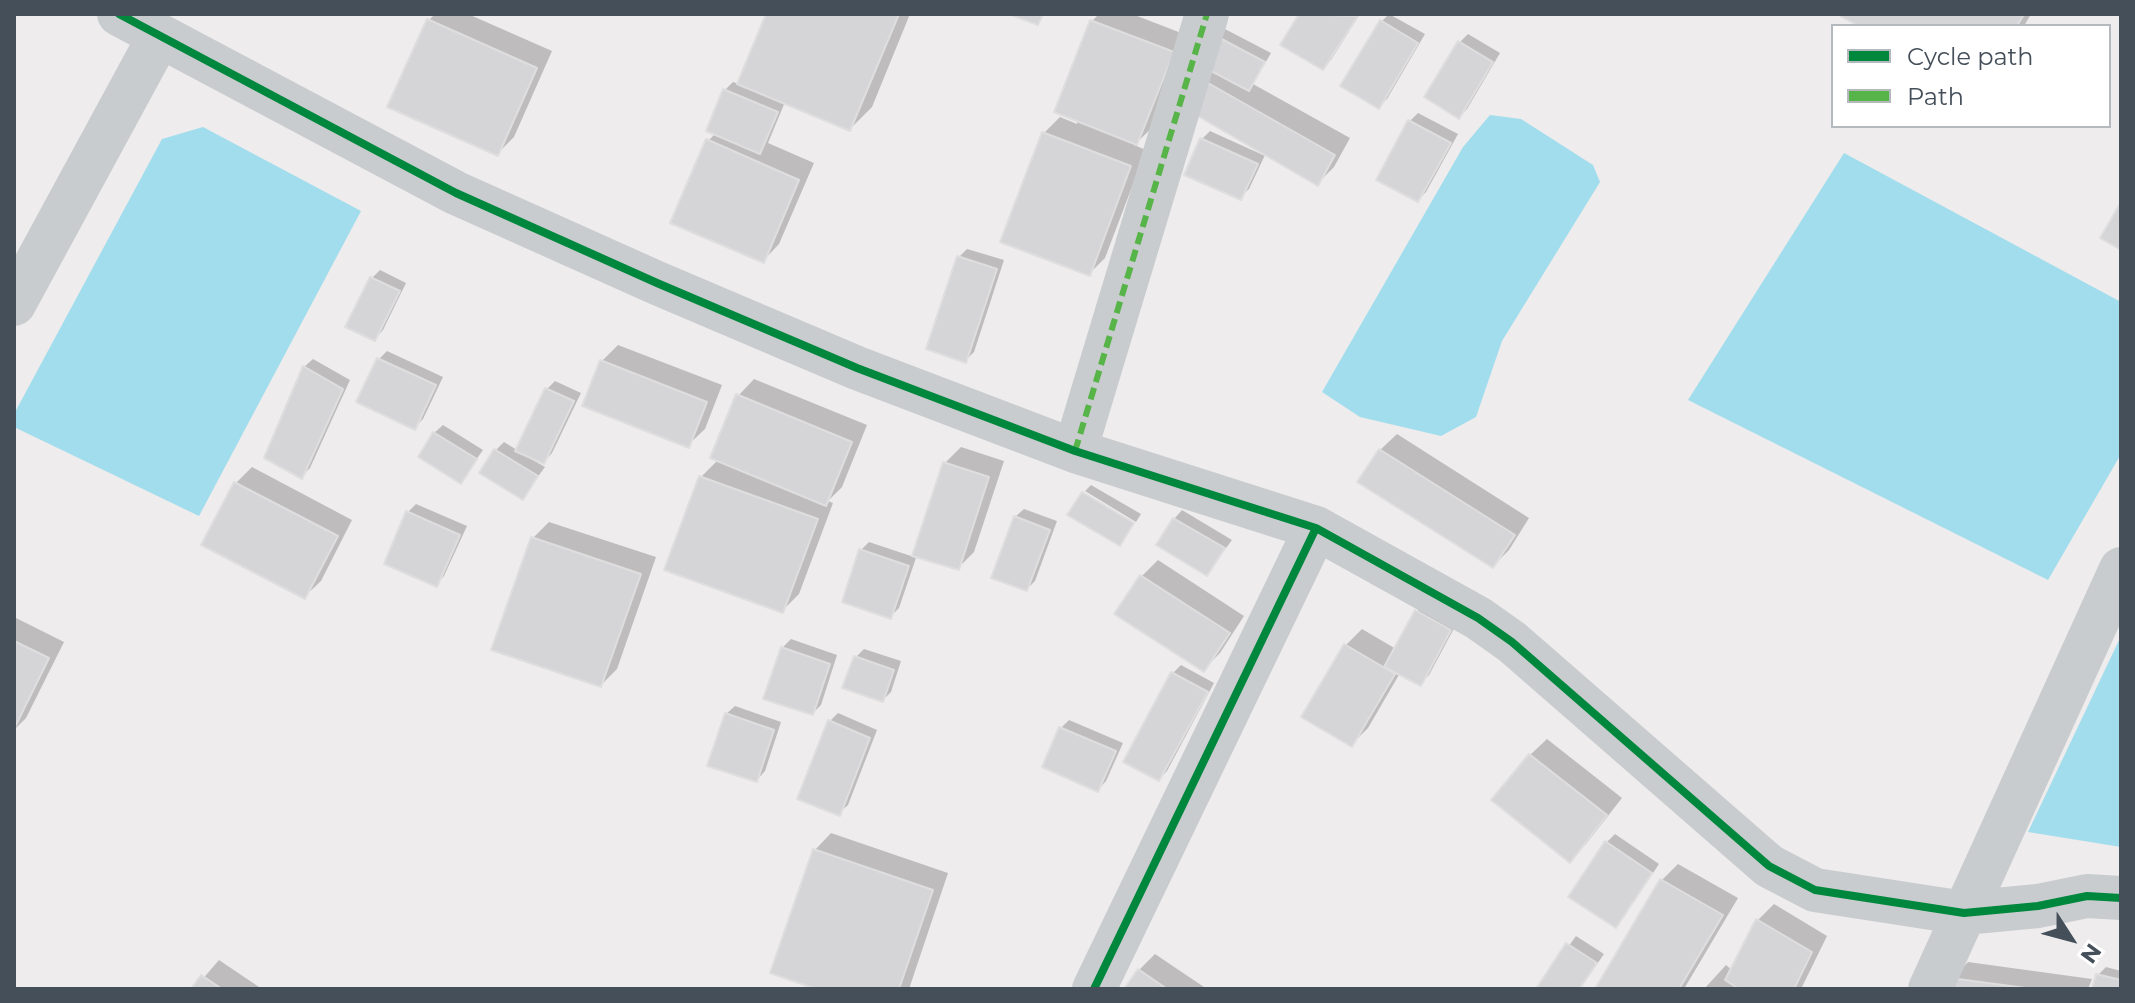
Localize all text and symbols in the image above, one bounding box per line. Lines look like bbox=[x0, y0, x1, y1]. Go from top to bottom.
legend bbox=[1831, 24, 2111, 128]
text: Cycle path bbox=[1907, 42, 2034, 71]
text: Path bbox=[1907, 82, 1964, 111]
north arrow bbox=[2031, 899, 2111, 979]
text: N bbox=[2075, 938, 2107, 969]

